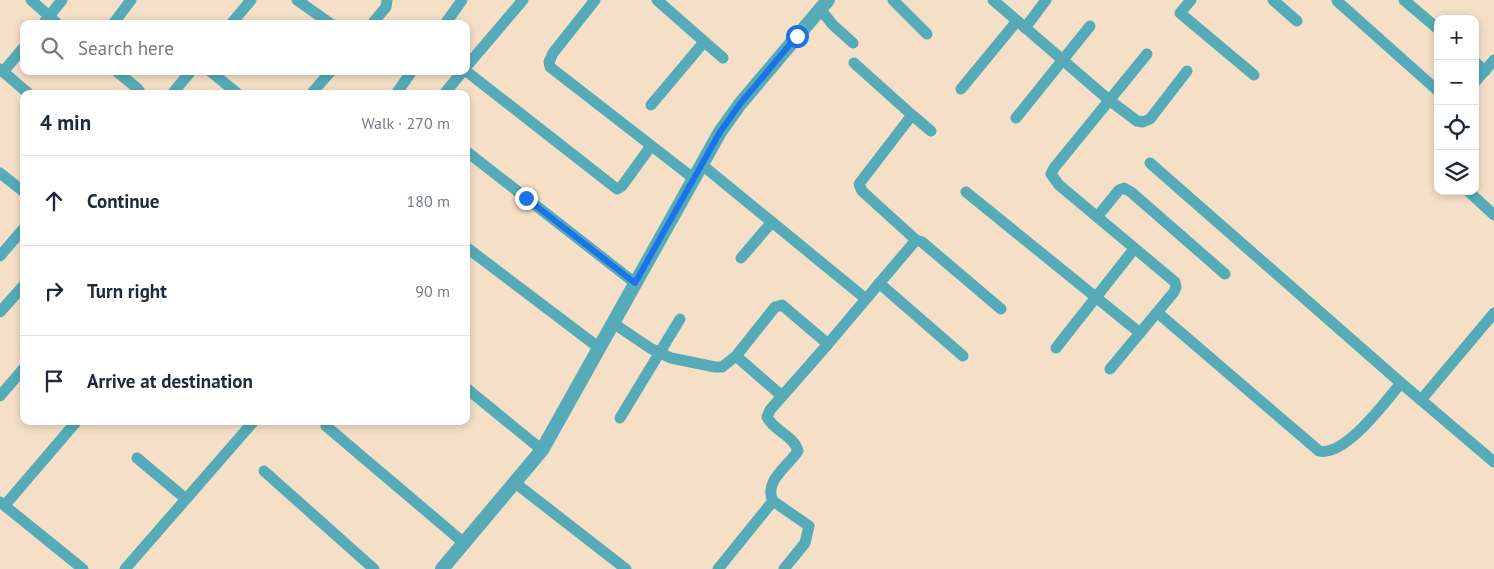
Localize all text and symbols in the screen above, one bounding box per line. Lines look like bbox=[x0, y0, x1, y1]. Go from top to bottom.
map controls bbox=[1434, 15, 1479, 195]
button: + bbox=[1434, 15, 1479, 60]
search box bbox=[20, 20, 470, 75]
route start bbox=[786, 25, 809, 48]
icon: search bbox=[38, 34, 66, 62]
text: Search here bbox=[78, 36, 174, 60]
button: − bbox=[1434, 60, 1479, 105]
button: locate bbox=[1434, 105, 1479, 150]
text: 4 min bbox=[40, 109, 91, 136]
text: Walk · 270 m bbox=[361, 113, 450, 133]
button: layers bbox=[1434, 150, 1479, 195]
icon: ahead bbox=[40, 187, 68, 215]
route end bbox=[515, 187, 538, 210]
text: Continue bbox=[87, 189, 159, 213]
text: 180 m bbox=[407, 191, 450, 211]
icon: right bbox=[40, 277, 68, 305]
text: Turn right bbox=[87, 279, 167, 303]
text: 90 m bbox=[415, 281, 450, 301]
icon: arrive bbox=[40, 367, 68, 395]
text: Arrive at destination bbox=[87, 369, 253, 393]

